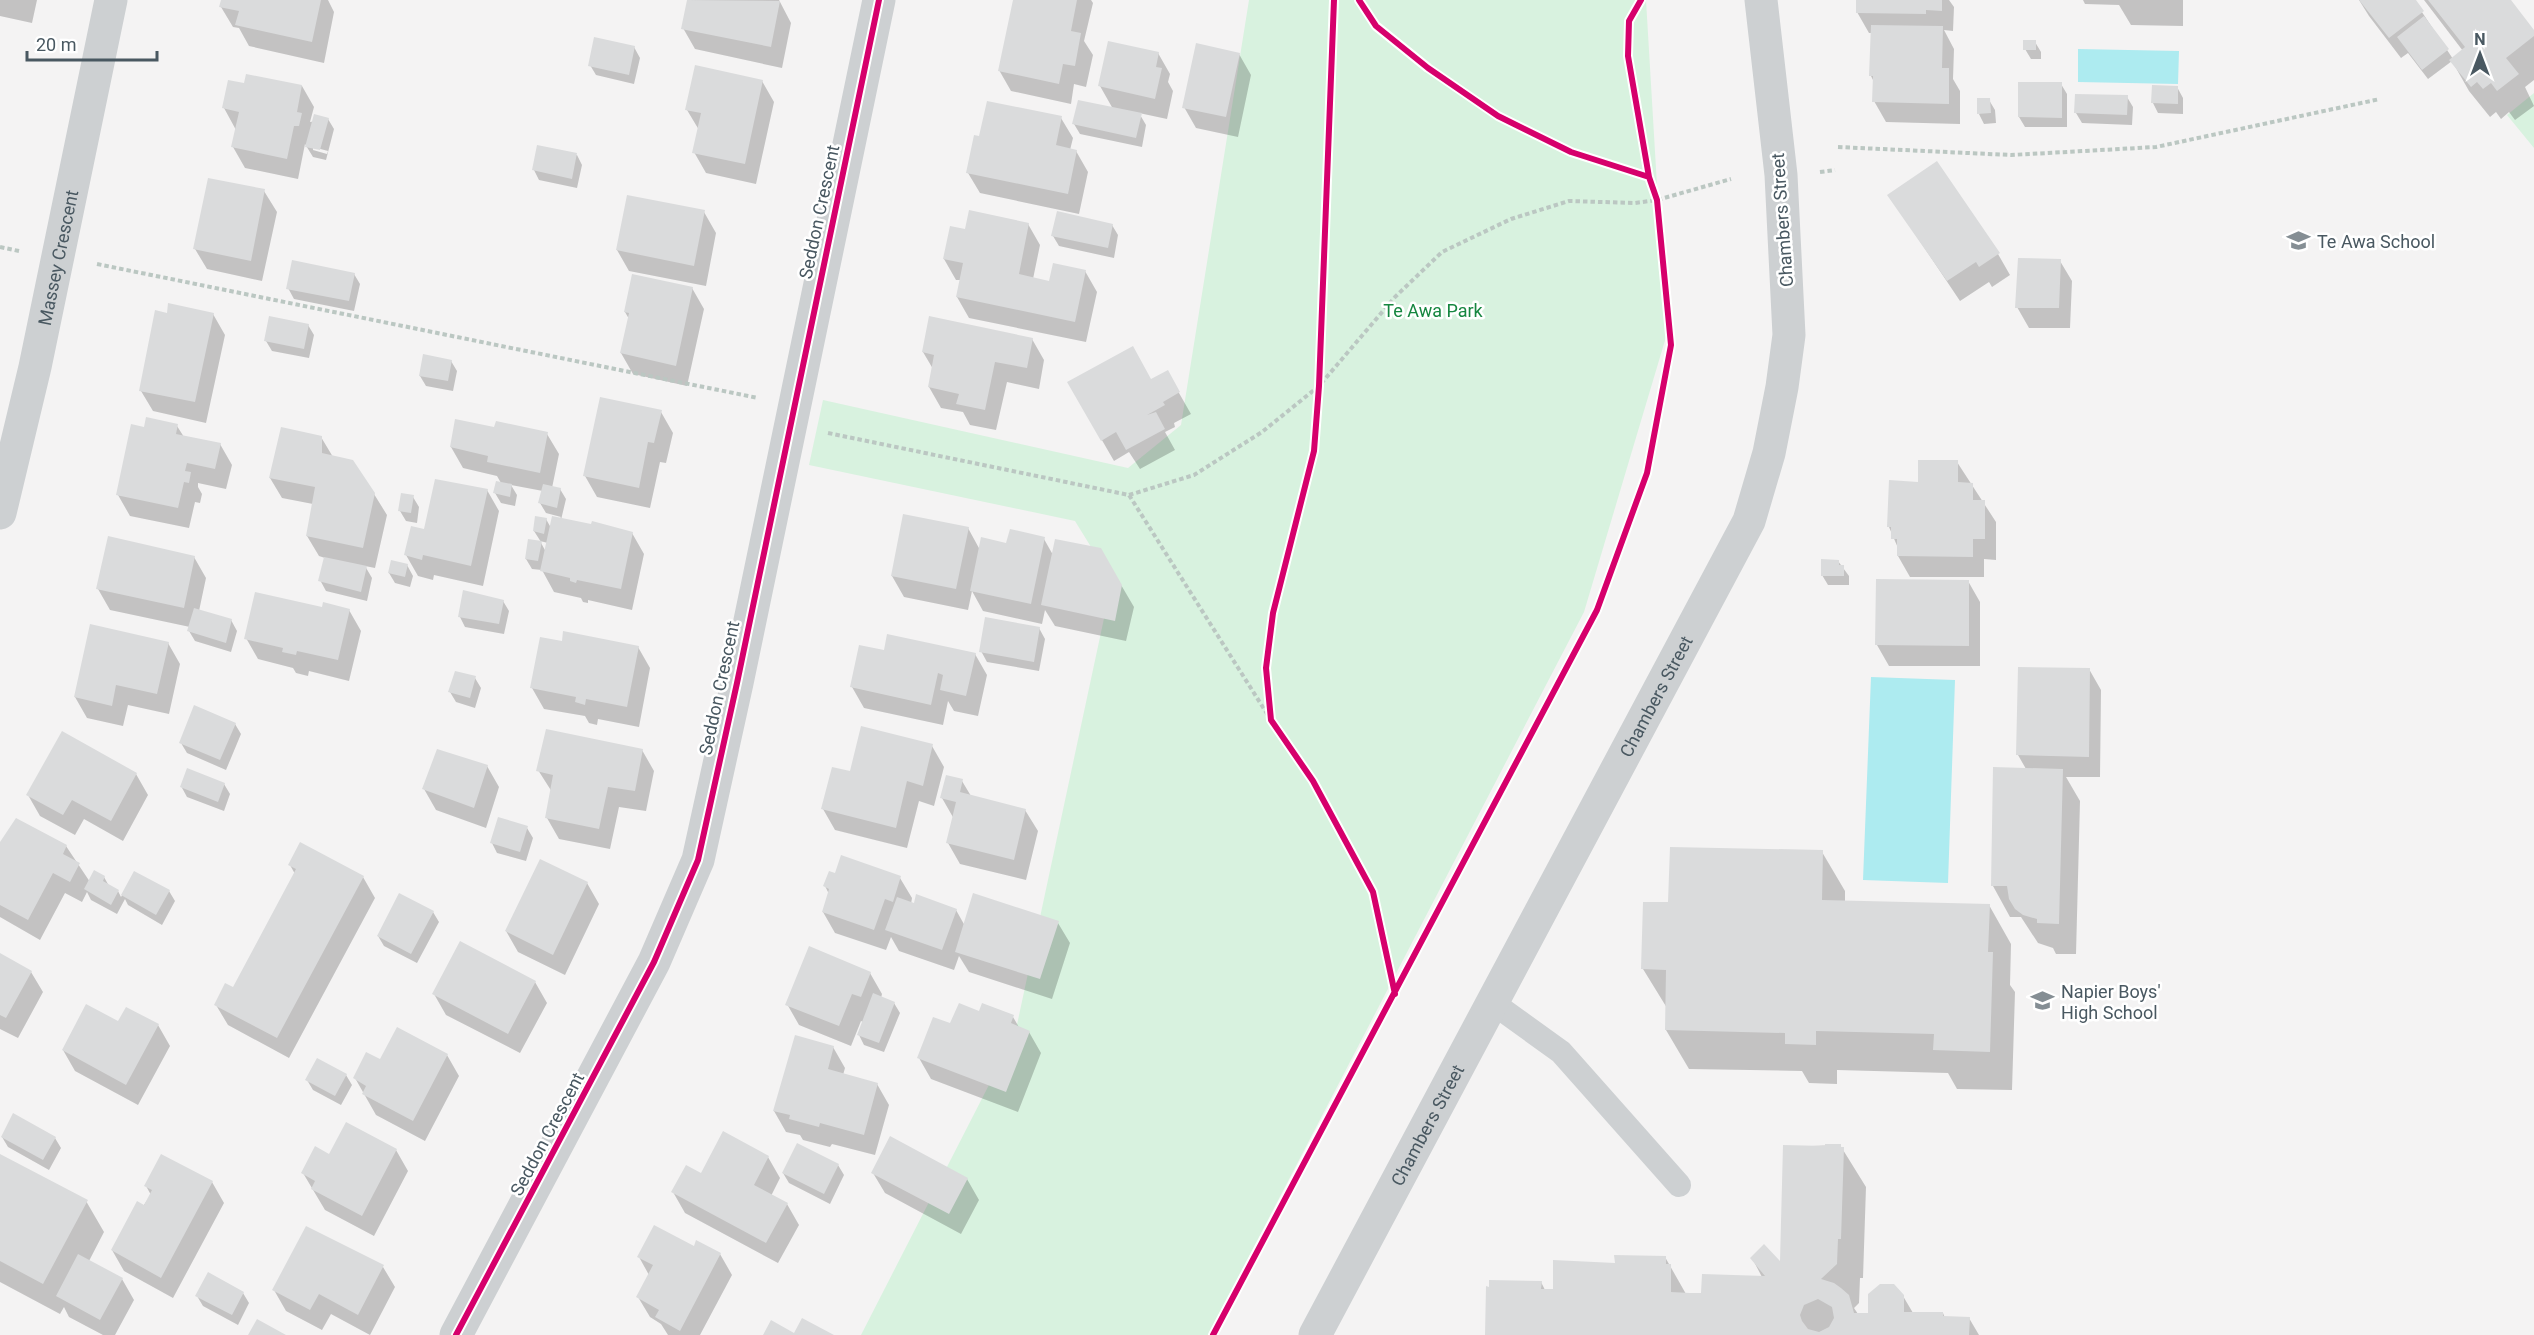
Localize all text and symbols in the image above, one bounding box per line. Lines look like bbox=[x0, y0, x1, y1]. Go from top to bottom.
scale bar bbox=[27, 24, 158, 62]
north arrow bbox=[2450, 24, 2510, 84]
text: N bbox=[2474, 30, 2486, 49]
text: 20 m bbox=[36, 34, 76, 55]
street label: Seddon Crescent bbox=[795, 143, 843, 281]
street label: Chambers Street bbox=[1767, 152, 1797, 288]
street label: Massey Crescent bbox=[33, 188, 82, 327]
school or university icon: Te Awa School bbox=[2286, 228, 2312, 254]
place label: Te Awa School bbox=[2317, 231, 2435, 252]
park label: Te Awa Park bbox=[1383, 300, 1484, 321]
street label: Seddon Crescent bbox=[695, 619, 743, 757]
street label: Chambers Street bbox=[1615, 632, 1697, 760]
place label: Napier Boys' High School bbox=[2061, 981, 2161, 1023]
school or university icon: Napier Boys' High School bbox=[2030, 988, 2056, 1014]
street label: Chambers Street bbox=[1386, 1061, 1468, 1189]
street label: Seddon Crescent bbox=[506, 1069, 588, 1199]

